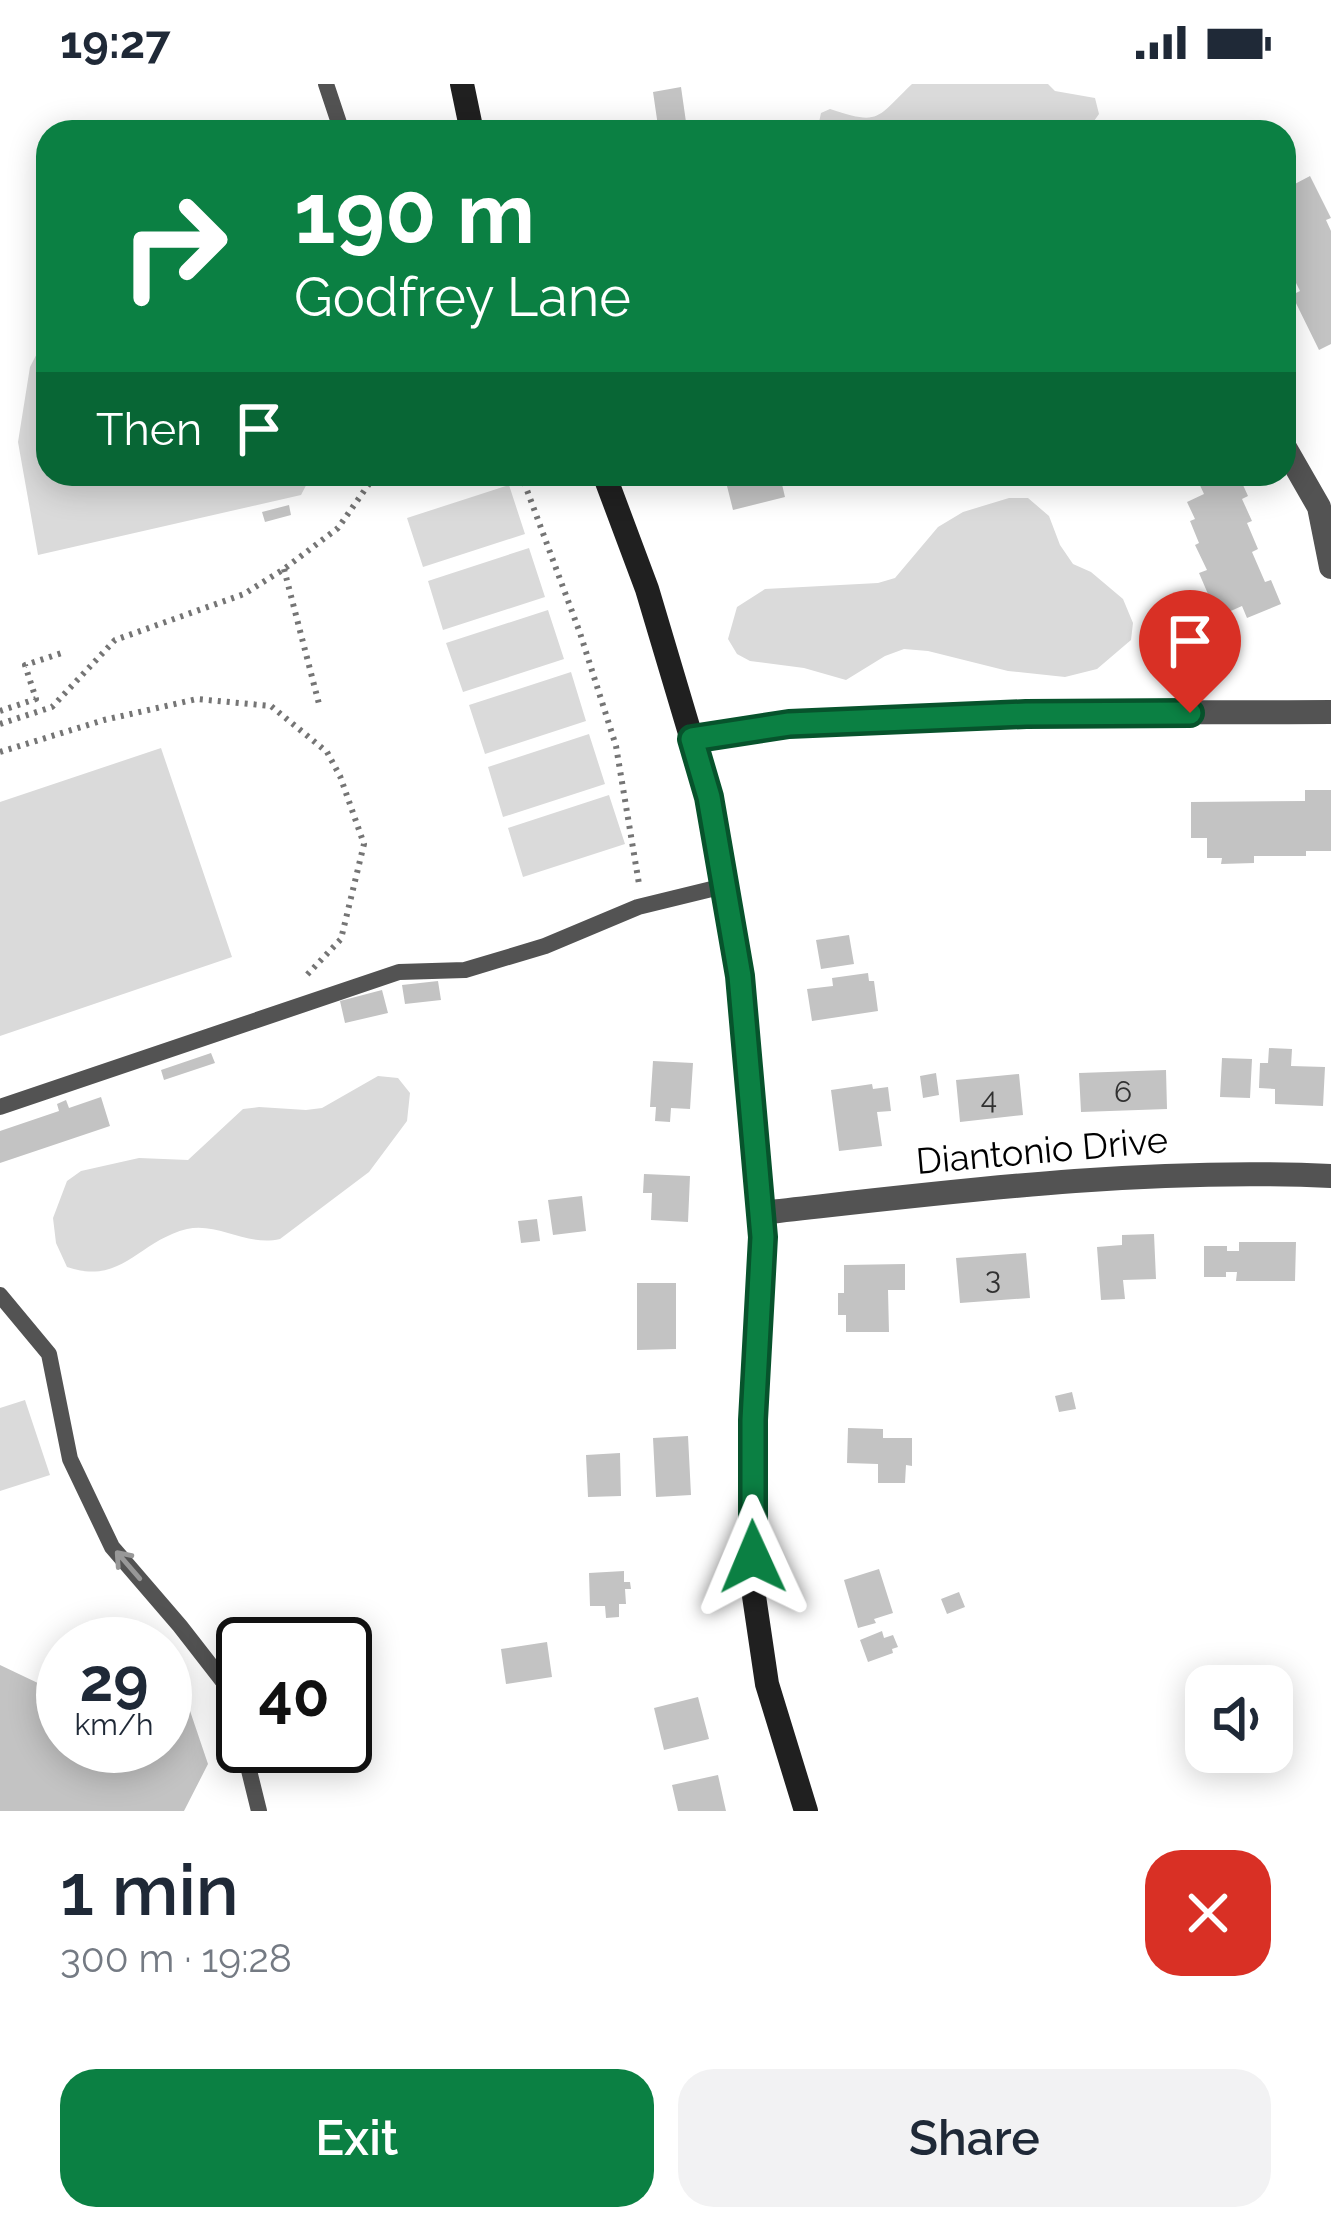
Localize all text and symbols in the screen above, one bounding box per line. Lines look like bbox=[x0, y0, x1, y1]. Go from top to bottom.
text: 19:27 bbox=[60, 16, 170, 69]
text: 190 m bbox=[294, 164, 535, 263]
icon: right bbox=[96, 168, 252, 324]
text: Godfrey Lane bbox=[294, 265, 631, 329]
icon: arrive bbox=[226, 396, 292, 462]
text: Then bbox=[96, 403, 202, 456]
pin bbox=[1139, 590, 1241, 713]
icon: arrive bbox=[1157, 608, 1223, 674]
house number: 6 bbox=[1114, 1074, 1132, 1109]
house number: 4 bbox=[981, 1081, 997, 1116]
street label: Diantonio Drive bbox=[914, 1118, 1170, 1182]
house number: 3 bbox=[985, 1261, 1001, 1296]
position arrow bbox=[690, 1494, 816, 1620]
one-way arrow bbox=[115, 1551, 143, 1581]
speed limit sign: 40 bbox=[216, 1617, 372, 1773]
text: 29 bbox=[79, 1645, 149, 1715]
map controls bbox=[1185, 1665, 1293, 1773]
button: sound bbox=[1185, 1665, 1293, 1773]
text: km/h bbox=[74, 1707, 154, 1742]
text: 1 min bbox=[60, 1847, 239, 1932]
button: close bbox=[1145, 1850, 1271, 1976]
text: 300 m · 19:28 bbox=[60, 1935, 292, 1981]
button: Exit bbox=[60, 2069, 654, 2207]
button: Share bbox=[678, 2069, 1271, 2207]

